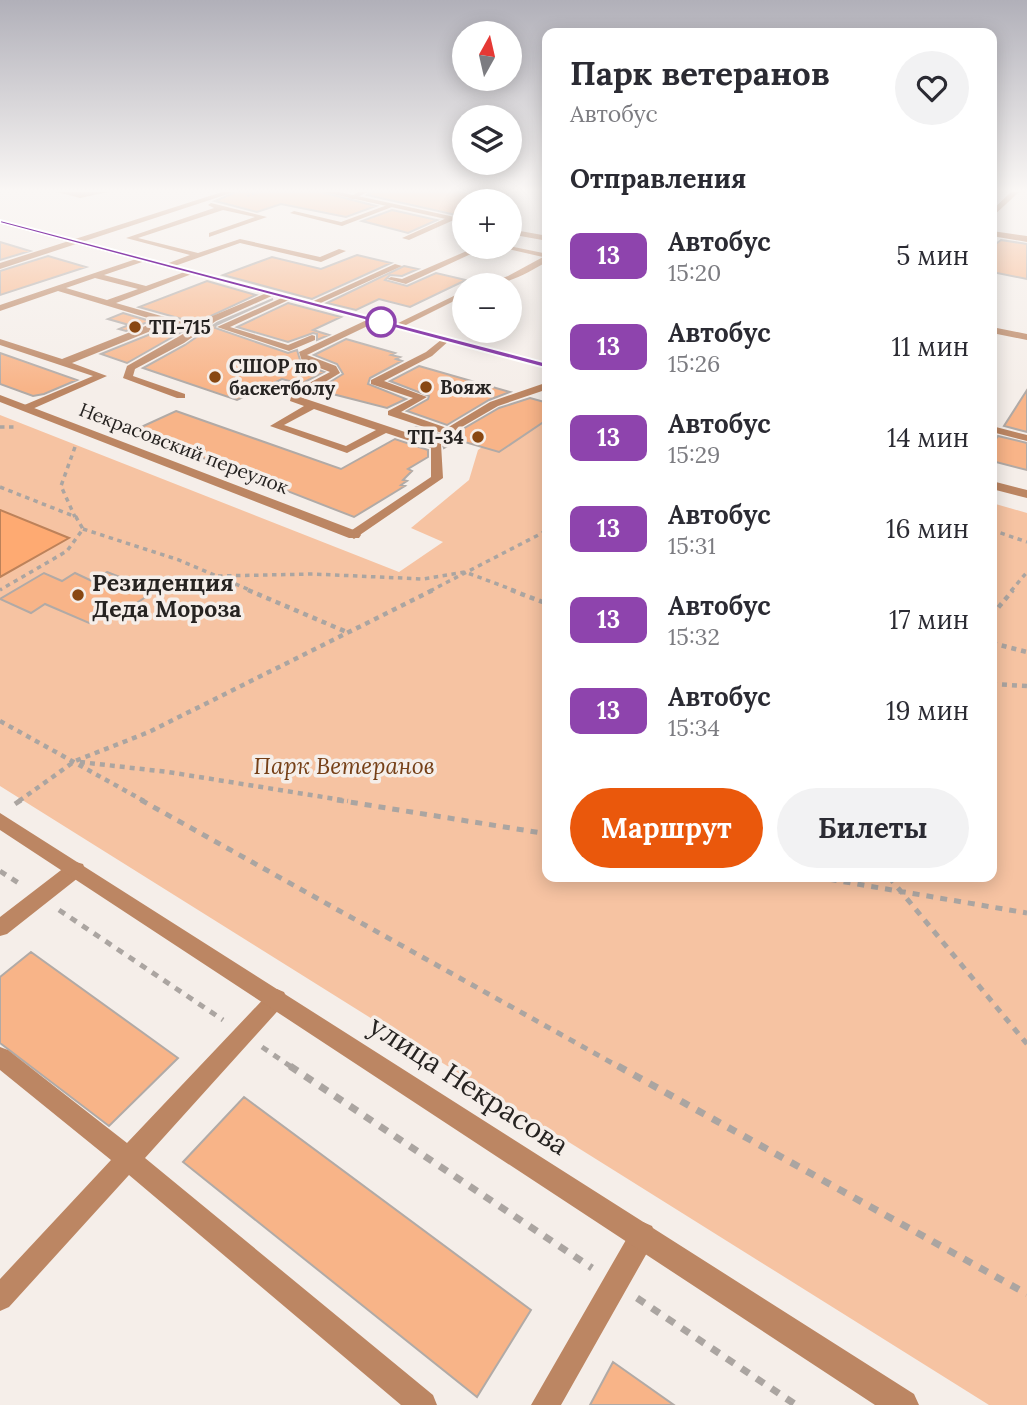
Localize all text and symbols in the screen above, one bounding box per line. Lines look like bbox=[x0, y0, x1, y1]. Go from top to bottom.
north arrow bbox=[452, 21, 522, 91]
map controls bbox=[452, 21, 522, 343]
button: heart bbox=[895, 51, 969, 125]
text: Парк ветеранов bbox=[570, 52, 830, 94]
text: Автобус bbox=[570, 99, 658, 128]
button: layers bbox=[452, 105, 522, 175]
text: Отправления bbox=[570, 162, 746, 195]
button: + bbox=[452, 189, 522, 259]
text: Автобус bbox=[668, 225, 771, 258]
text: 5 мин bbox=[896, 239, 969, 272]
text: 13 bbox=[597, 240, 620, 271]
text: 15:20 bbox=[668, 258, 721, 287]
button: − bbox=[452, 273, 522, 343]
unlabelled marker bbox=[366, 307, 396, 337]
place label: ТП-715 bbox=[149, 315, 211, 339]
text: Автобус bbox=[668, 316, 771, 349]
marker: ТП-715 bbox=[127, 319, 143, 335]
text: 11 мин bbox=[892, 330, 969, 363]
text: 13 bbox=[597, 331, 620, 362]
text: 15:26 bbox=[668, 349, 720, 378]
place label: СШОР по баскетболу bbox=[229, 354, 336, 400]
marker: СШОР по баскетболу bbox=[207, 369, 223, 385]
place label: Вояж bbox=[440, 375, 492, 399]
marker: Вояж bbox=[418, 379, 434, 395]
street label: Некрасовский переулок bbox=[76, 397, 293, 499]
text: Автобус bbox=[668, 407, 771, 440]
text: 14 мин bbox=[887, 421, 969, 454]
text: 13 bbox=[597, 422, 620, 453]
place label: ТП-34 bbox=[407, 425, 464, 449]
marker: ТП-34 bbox=[470, 429, 486, 445]
text: 15:29 bbox=[668, 440, 720, 469]
text: Автобус bbox=[668, 498, 771, 531]
text: 16 мин bbox=[886, 512, 969, 545]
text: 13 bbox=[597, 513, 620, 544]
text: 15:31 bbox=[668, 531, 716, 560]
place label: Резиденция Деда Мороза bbox=[92, 568, 241, 623]
marker: Резиденция Деда Мороза bbox=[70, 587, 86, 603]
text: Автобус bbox=[668, 589, 771, 622]
text: 17 мин bbox=[889, 603, 969, 636]
text: 13 bbox=[597, 604, 620, 635]
text: 15:32 bbox=[668, 622, 720, 651]
text: Автобус bbox=[668, 680, 771, 713]
text: 19 мин bbox=[886, 694, 969, 727]
text: 13 bbox=[597, 695, 620, 726]
text: 15:34 bbox=[668, 713, 720, 742]
park label: Парк Ветеранов bbox=[254, 751, 434, 780]
button: Маршрут bbox=[570, 788, 763, 868]
button: Билеты bbox=[777, 788, 969, 868]
street label: улица Некрасова bbox=[362, 1007, 576, 1163]

